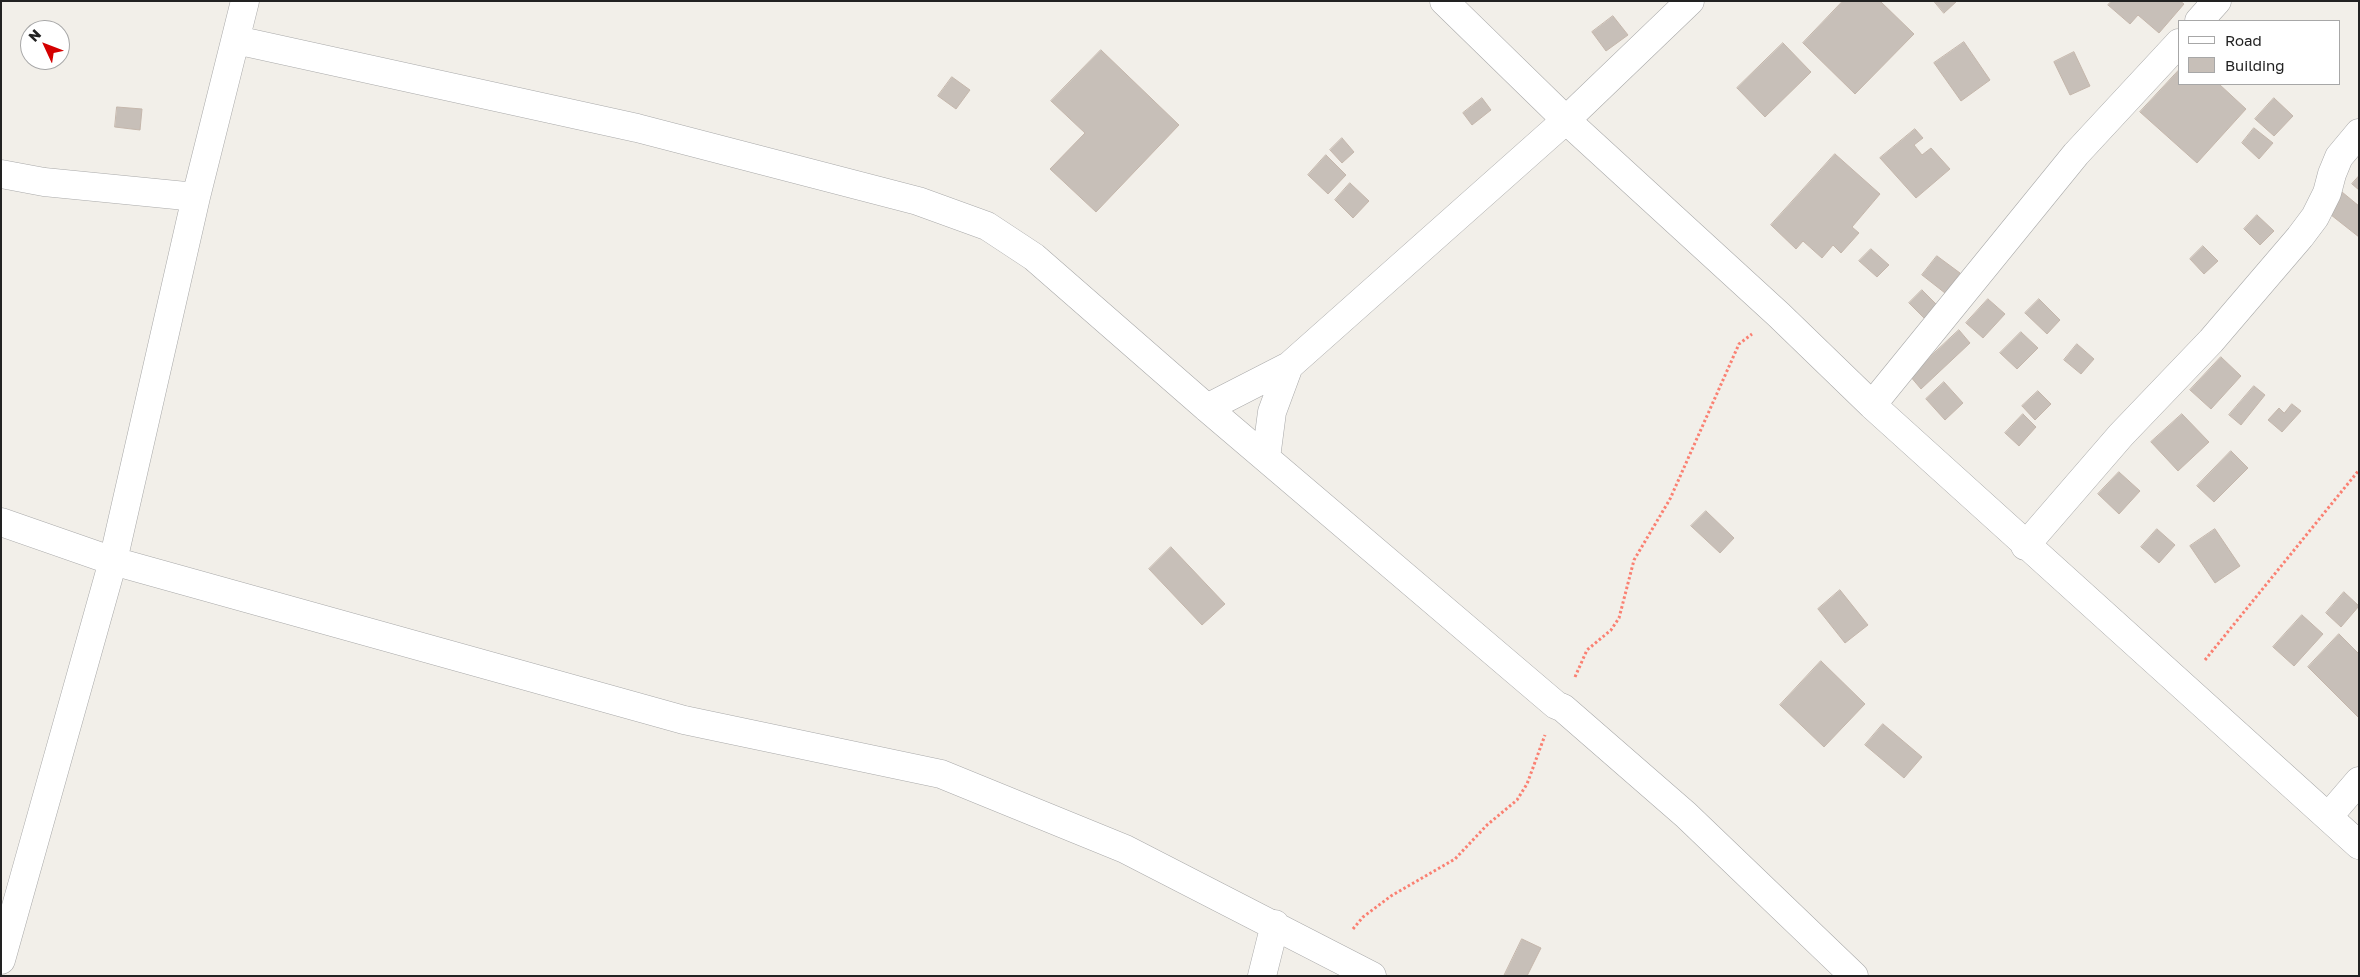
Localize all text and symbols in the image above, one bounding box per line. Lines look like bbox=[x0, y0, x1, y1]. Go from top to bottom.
north arrow bbox=[20, 20, 70, 70]
legend bbox=[2178, 20, 2340, 85]
text: N bbox=[25, 25, 44, 45]
text: Road bbox=[2225, 31, 2262, 49]
text: Building bbox=[2225, 56, 2285, 74]

